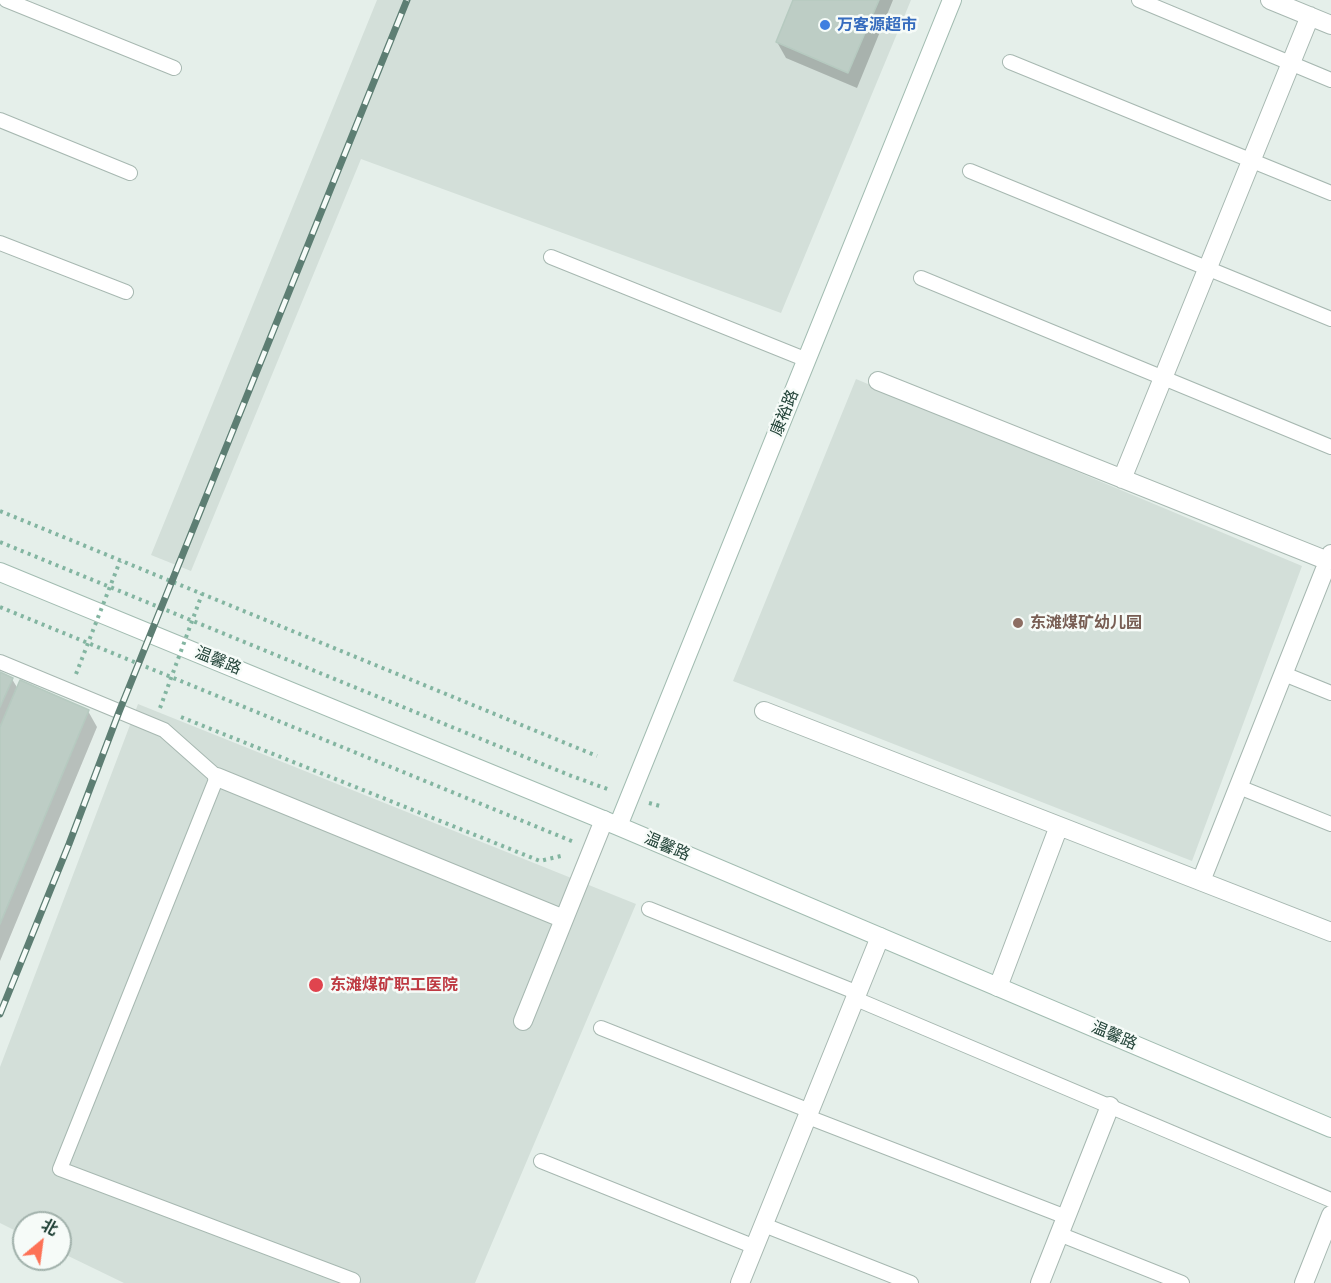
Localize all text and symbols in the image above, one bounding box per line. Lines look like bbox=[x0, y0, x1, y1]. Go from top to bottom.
place label: 万客源超市 bbox=[837, 15, 917, 35]
marker: 万客源超市 bbox=[818, 18, 832, 32]
street label: 康裕路 bbox=[767, 387, 803, 439]
place label: 东滩煤矿幼儿园 bbox=[1030, 613, 1142, 633]
marker: 东滩煤矿幼儿园 bbox=[1011, 616, 1025, 630]
street label: 温馨路 bbox=[192, 643, 244, 679]
street label: 温馨路 bbox=[641, 829, 693, 865]
place label: 东滩煤矿职工医院 bbox=[330, 975, 458, 995]
marker: 东滩煤矿职工医院 bbox=[307, 976, 325, 994]
street label: 温馨路 bbox=[1088, 1018, 1140, 1054]
north arrow bbox=[12, 1211, 72, 1271]
text: 北 bbox=[37, 1213, 62, 1241]

